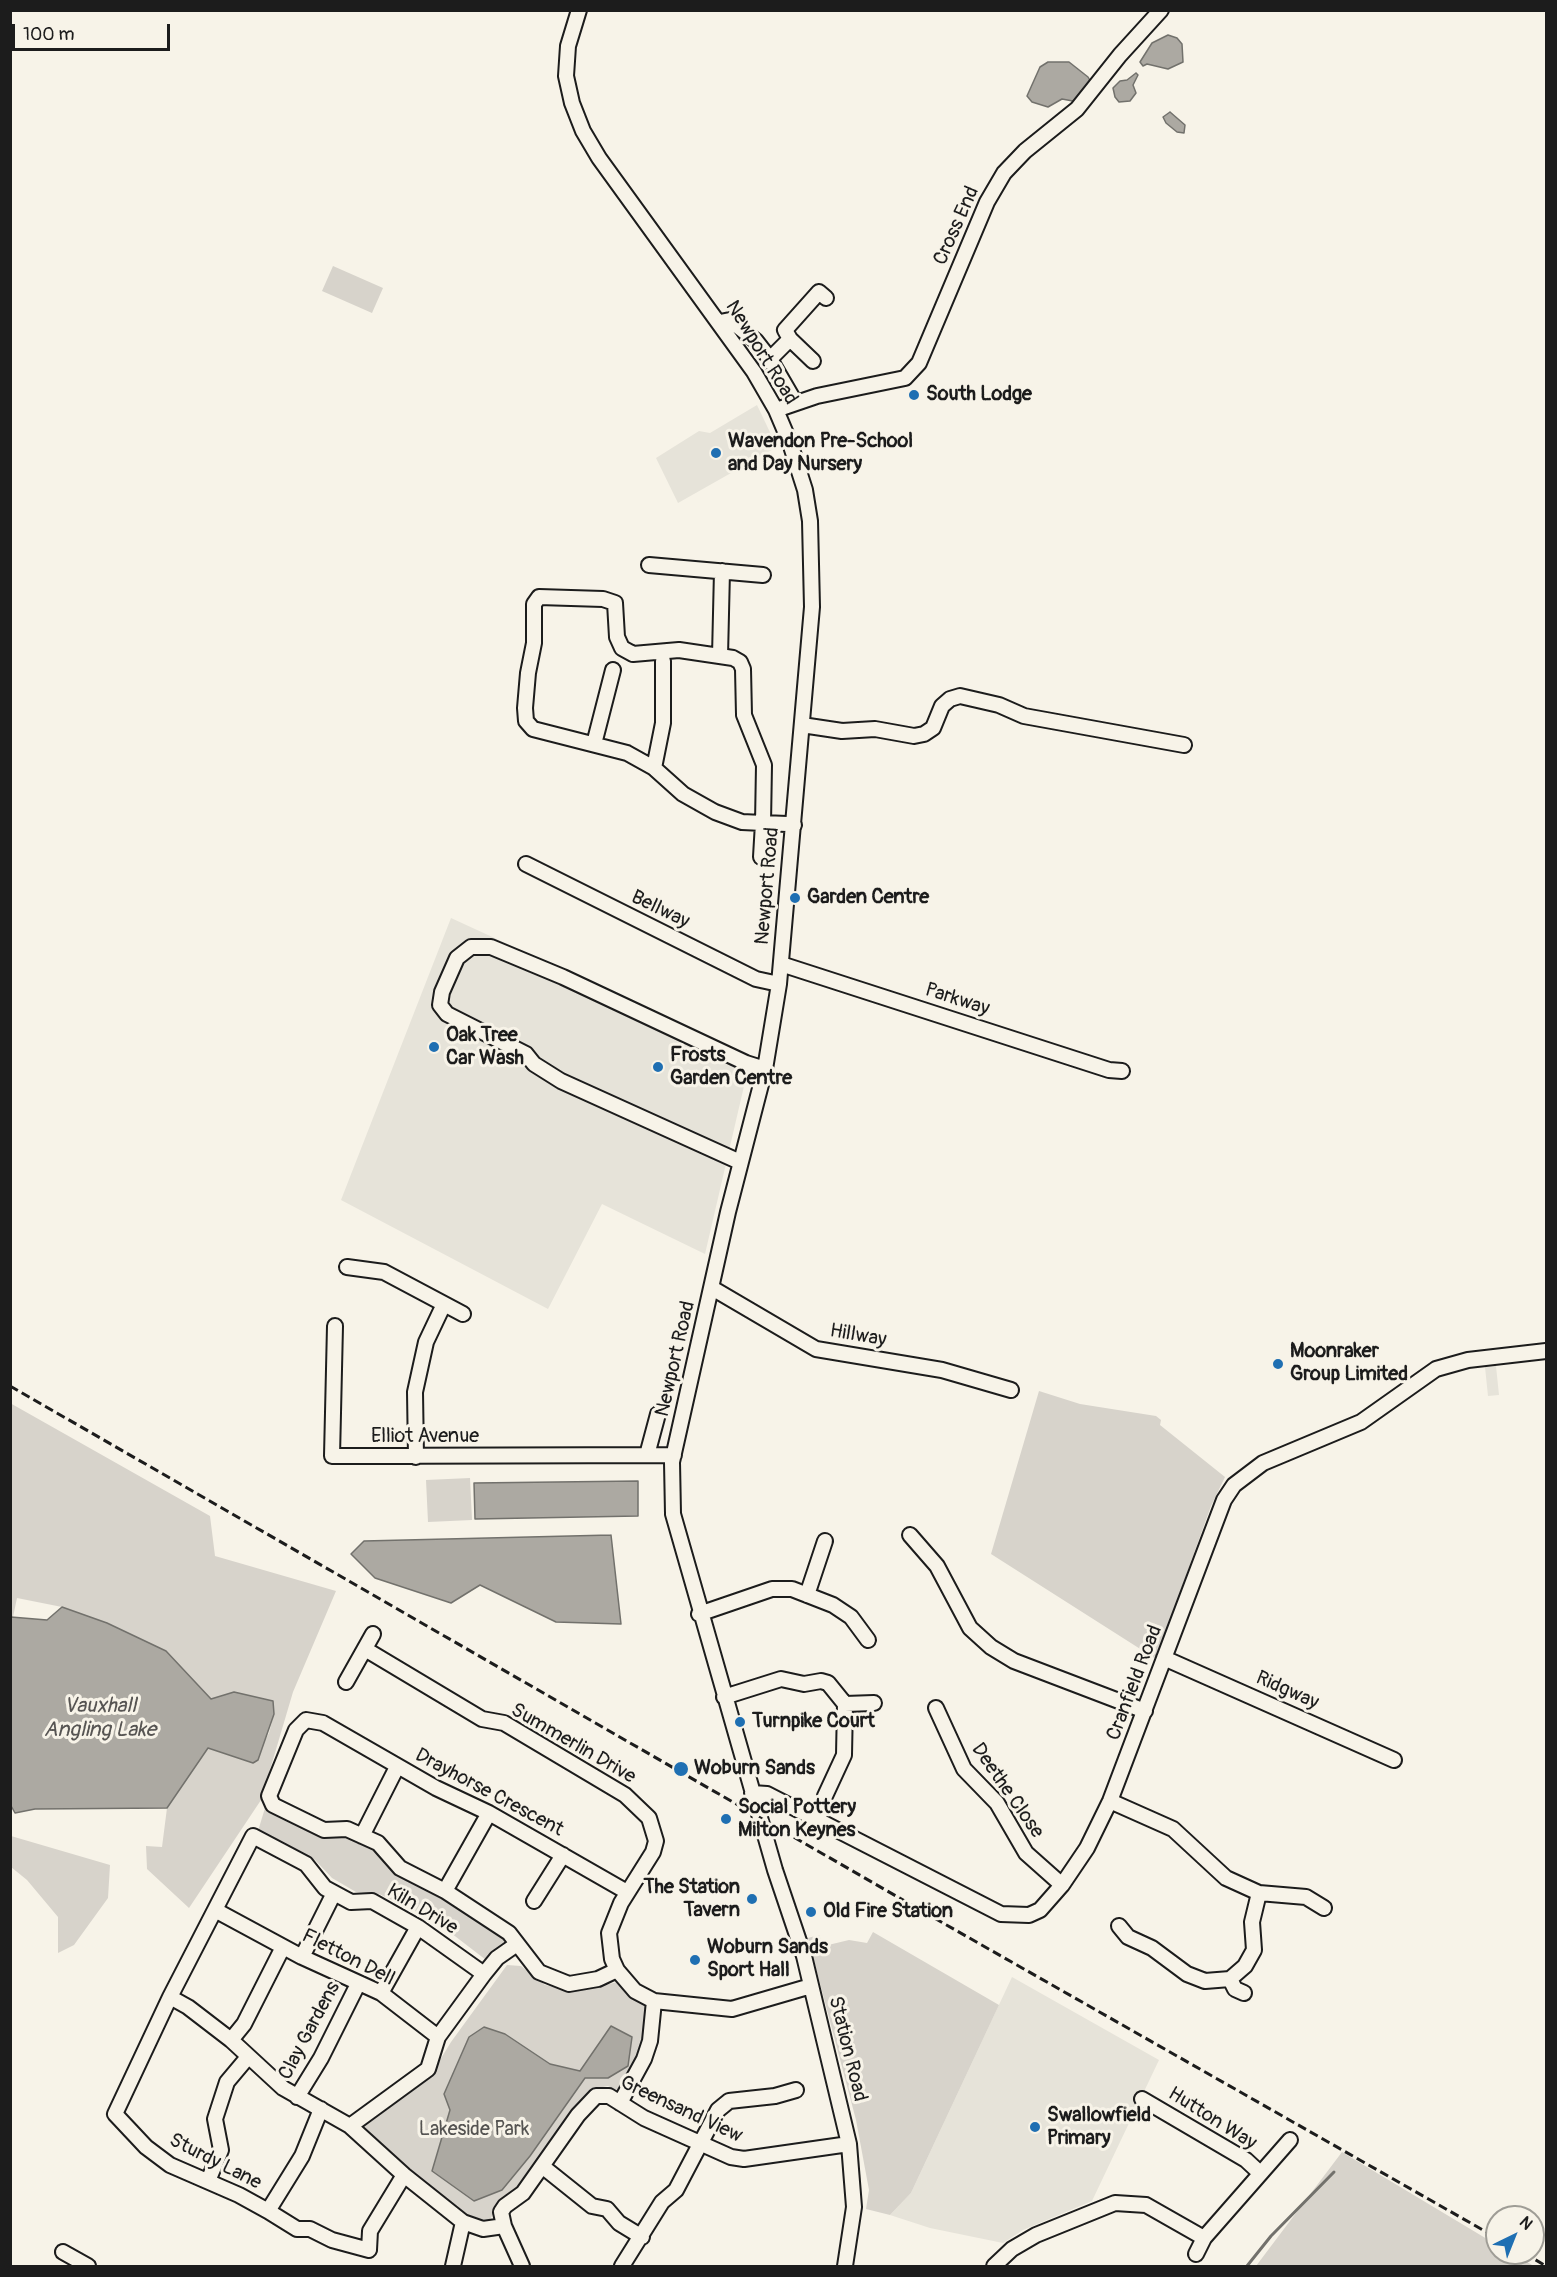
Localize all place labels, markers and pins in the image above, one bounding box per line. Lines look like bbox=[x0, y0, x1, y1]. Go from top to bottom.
place label: South Lodge bbox=[926, 383, 1032, 407]
marker: South Lodge bbox=[907, 388, 921, 402]
place label: Wavendon Pre-School and Day Nursery bbox=[728, 430, 913, 477]
marker: Wavendon Pre-School and Day Nursery bbox=[709, 446, 723, 460]
place label: Garden Centre bbox=[807, 886, 929, 910]
marker: Garden Centre bbox=[788, 891, 802, 905]
place label: Oak Tree Car Wash bbox=[446, 1024, 524, 1071]
marker: Oak Tree Car Wash bbox=[427, 1040, 441, 1054]
place label: Frosts Garden Centre bbox=[670, 1044, 792, 1091]
marker: Frosts Garden Centre bbox=[651, 1060, 665, 1074]
place label: Moonraker Group Limited bbox=[1290, 1340, 1408, 1387]
marker: Moonraker Group Limited bbox=[1271, 1357, 1285, 1371]
place label: Turnpike Court bbox=[752, 1710, 875, 1734]
marker: Turnpike Court bbox=[733, 1715, 747, 1729]
place label: Woburn Sands bbox=[694, 1757, 815, 1781]
marker: Woburn Sands bbox=[672, 1760, 690, 1778]
place label: Social Pottery Milton Keynes bbox=[738, 1796, 856, 1843]
marker: Social Pottery Milton Keynes bbox=[719, 1812, 733, 1826]
place label: The Station Tavern bbox=[643, 1876, 740, 1923]
marker: The Station Tavern bbox=[745, 1892, 759, 1906]
place label: Old Fire Station bbox=[823, 1900, 953, 1924]
marker: Old Fire Station bbox=[804, 1905, 818, 1919]
place label: Woburn Sands Sport Hall bbox=[707, 1936, 828, 1983]
marker: Woburn Sands Sport Hall bbox=[688, 1953, 702, 1967]
place label: Swallowfield Primary bbox=[1047, 2104, 1151, 2151]
marker: Swallowfield Primary bbox=[1028, 2120, 1042, 2134]

